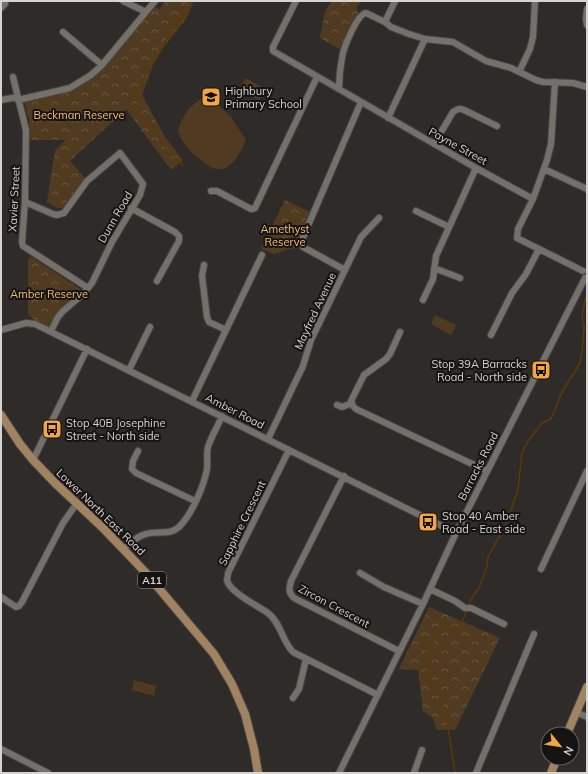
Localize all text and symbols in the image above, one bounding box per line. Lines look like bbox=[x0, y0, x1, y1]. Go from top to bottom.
place label: Highbury Primary School bbox=[225, 84, 302, 111]
school or university icon: Highbury Primary School bbox=[200, 86, 222, 108]
park label: Beckman Reserve bbox=[33, 108, 125, 122]
street label: Payne Street bbox=[426, 124, 490, 168]
street label: Xavier Street bbox=[5, 166, 23, 232]
street label: Dunn Road bbox=[95, 189, 135, 245]
park label: Amethyst Reserve bbox=[261, 222, 310, 249]
street label: Mayfred Avenue bbox=[291, 270, 339, 352]
park label: Amber Reserve bbox=[10, 287, 88, 301]
place label: Stop 39A Barracks Road - North side bbox=[431, 357, 527, 384]
bus stop icon: Stop 39A Barracks Road - North side bbox=[530, 359, 552, 381]
street label: Amber Road bbox=[203, 390, 267, 432]
place label: Stop 40B Josephine Street - North side bbox=[66, 416, 165, 443]
bus stop icon: Stop 40B Josephine Street - North side bbox=[41, 418, 63, 440]
street label: Barracks Road bbox=[455, 429, 501, 503]
street label: Lower North East Road bbox=[54, 466, 148, 558]
street label: Sapphire Crescent bbox=[215, 478, 269, 568]
place label: Stop 40 Amber Road - East side bbox=[442, 509, 525, 536]
bus stop icon: Stop 40 Amber Road - East side bbox=[417, 511, 439, 533]
road number: A11 bbox=[138, 572, 166, 588]
street label: Zircon Crescent bbox=[296, 581, 372, 631]
north arrow bbox=[540, 726, 580, 766]
text: N bbox=[561, 744, 577, 758]

